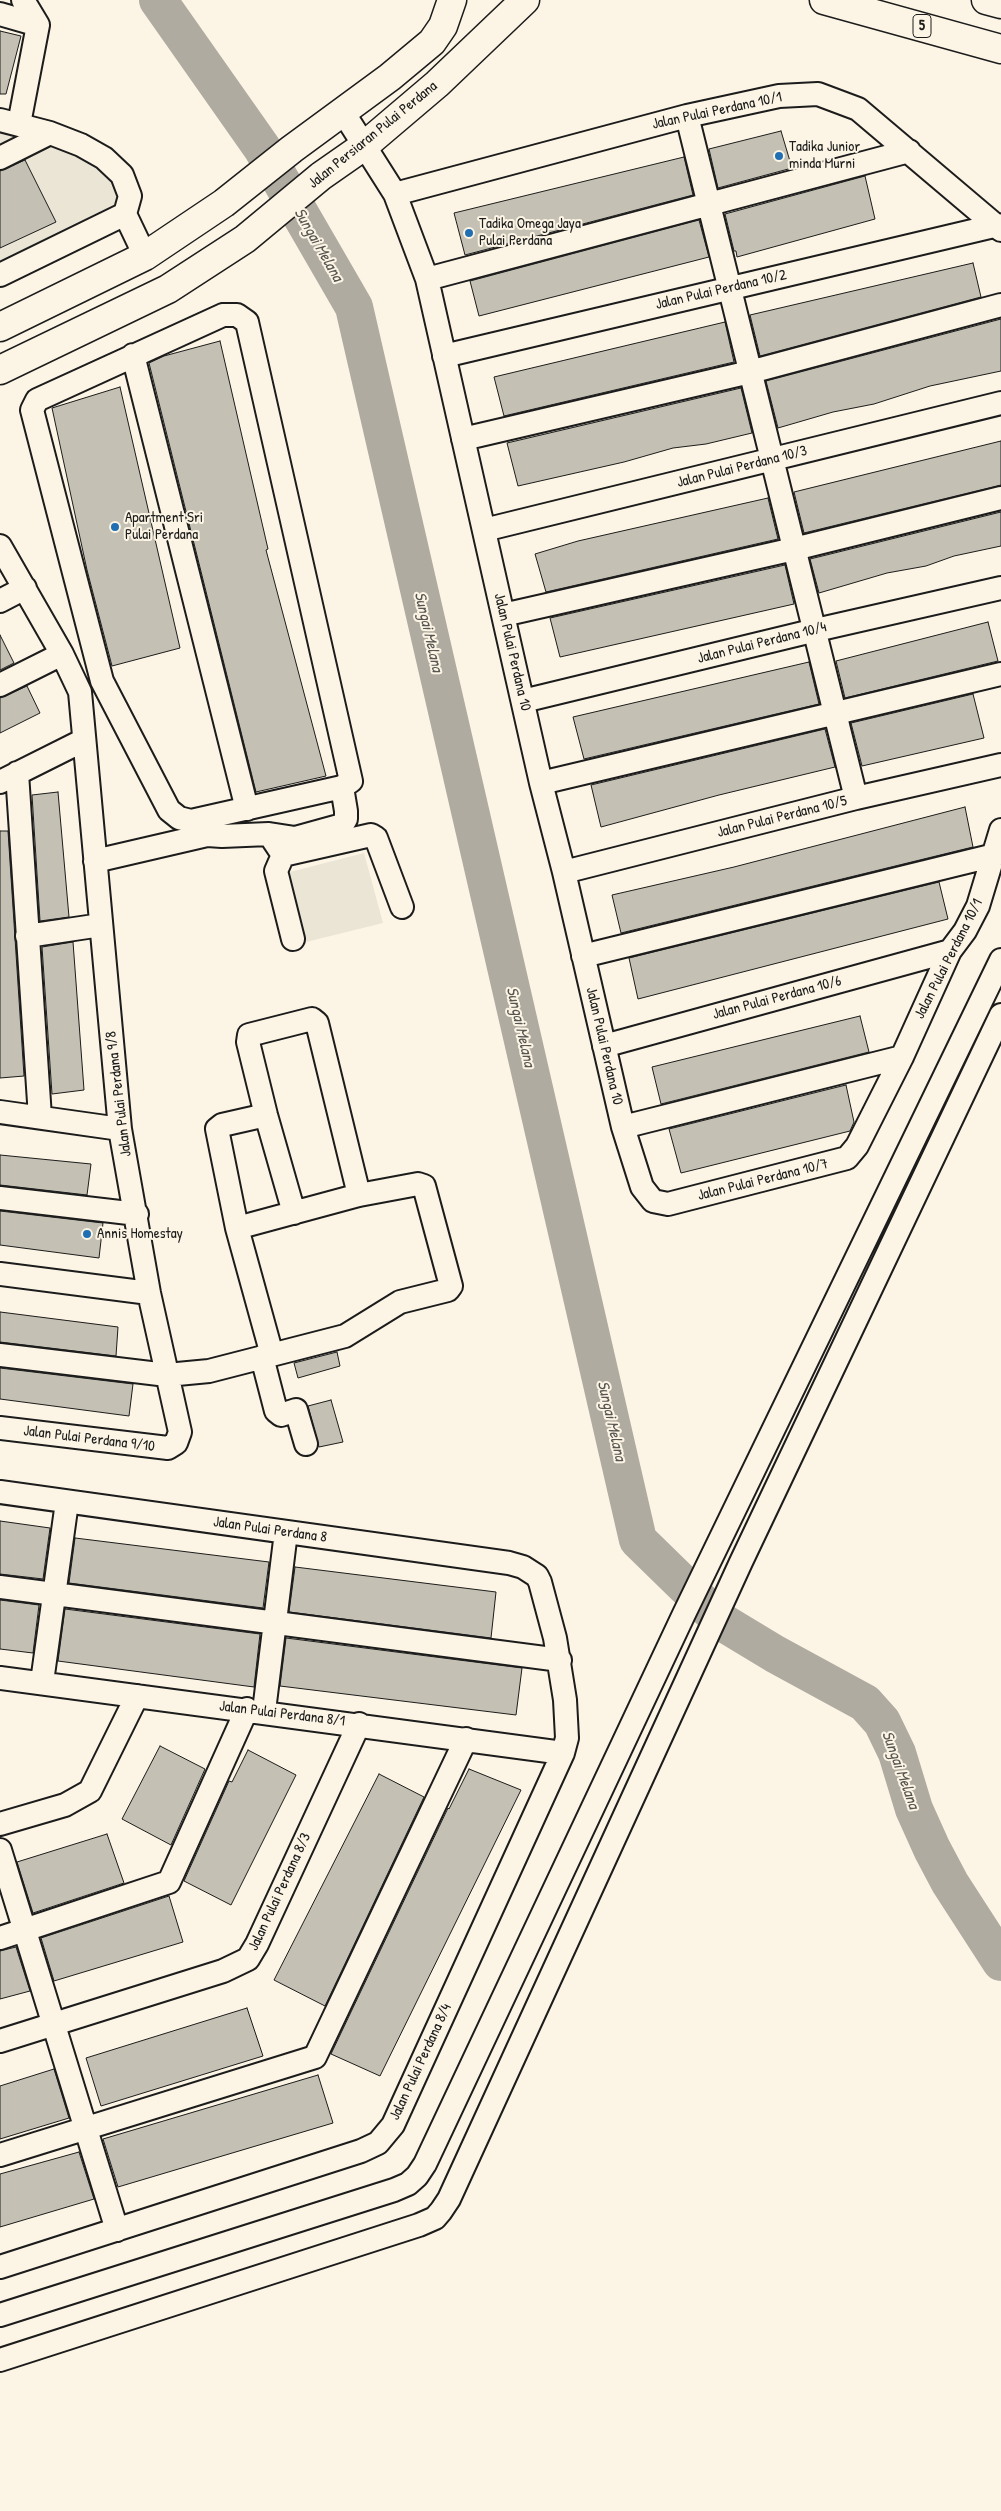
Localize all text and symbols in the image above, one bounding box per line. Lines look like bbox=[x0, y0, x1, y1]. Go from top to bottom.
road number: 5 bbox=[913, 15, 931, 38]
street label: Jalan Persiaran Pulai Perdana bbox=[305, 77, 441, 193]
street label: Jalan Pulai Perdana 10/1 bbox=[650, 88, 784, 134]
place label: Tadika Junior minda Murni bbox=[789, 138, 860, 173]
marker: Tadika Junior minda Murni bbox=[773, 150, 785, 162]
water label: Sungai Melana bbox=[289, 205, 347, 285]
place label: Tadika Omega Jaya Pulai Perdana bbox=[479, 215, 581, 250]
marker: Tadika Omega Jaya Pulai Perdana bbox=[463, 227, 475, 239]
street label: Jalan Pulai Perdana 10/2 bbox=[654, 266, 788, 314]
street label: Jalan Pulai Perdana 10/3 bbox=[675, 442, 809, 492]
place label: Apartment Sri Pulai Perdana bbox=[125, 509, 203, 544]
marker: Apartment Sri Pulai Perdana bbox=[109, 521, 121, 533]
water label: Sungai Melana bbox=[409, 590, 447, 674]
street label: Jalan Pulai Perdana 10 bbox=[490, 591, 534, 713]
street label: Jalan Pulai Perdana 10/4 bbox=[696, 618, 828, 668]
street label: Jalan Pulai Perdana 10/5 bbox=[715, 792, 849, 842]
street label: Jalan Pulai Perdana 10/1 bbox=[911, 896, 987, 1022]
street label: Jalan Pulai Perdana 10/6 bbox=[711, 972, 843, 1024]
water label: Sungai Melana bbox=[501, 985, 539, 1069]
street label: Jalan Pulai Perdana 10 bbox=[582, 985, 626, 1107]
street label: Jalan Pulai Perdana 9/8 bbox=[102, 1030, 136, 1158]
street label: Jalan Pulai Perdana 10/7 bbox=[696, 1155, 830, 1205]
place label: Annis Homestay bbox=[97, 1225, 183, 1243]
marker: Annis Homestay bbox=[81, 1228, 93, 1240]
water label: Sungai Melana bbox=[592, 1379, 630, 1463]
street label: Jalan Pulai Perdana 9/10 bbox=[22, 1422, 156, 1456]
street label: Jalan Pulai Perdana 8 bbox=[212, 1513, 328, 1547]
street label: Jalan Pulai Perdana 8/1 bbox=[218, 1697, 346, 1731]
water label: Sungai Melana bbox=[877, 1728, 923, 1812]
street label: Jalan Pulai Perdana 8/3 bbox=[245, 1830, 315, 1954]
street label: Jalan Pulai Perdana 8/4 bbox=[386, 2001, 456, 2123]

